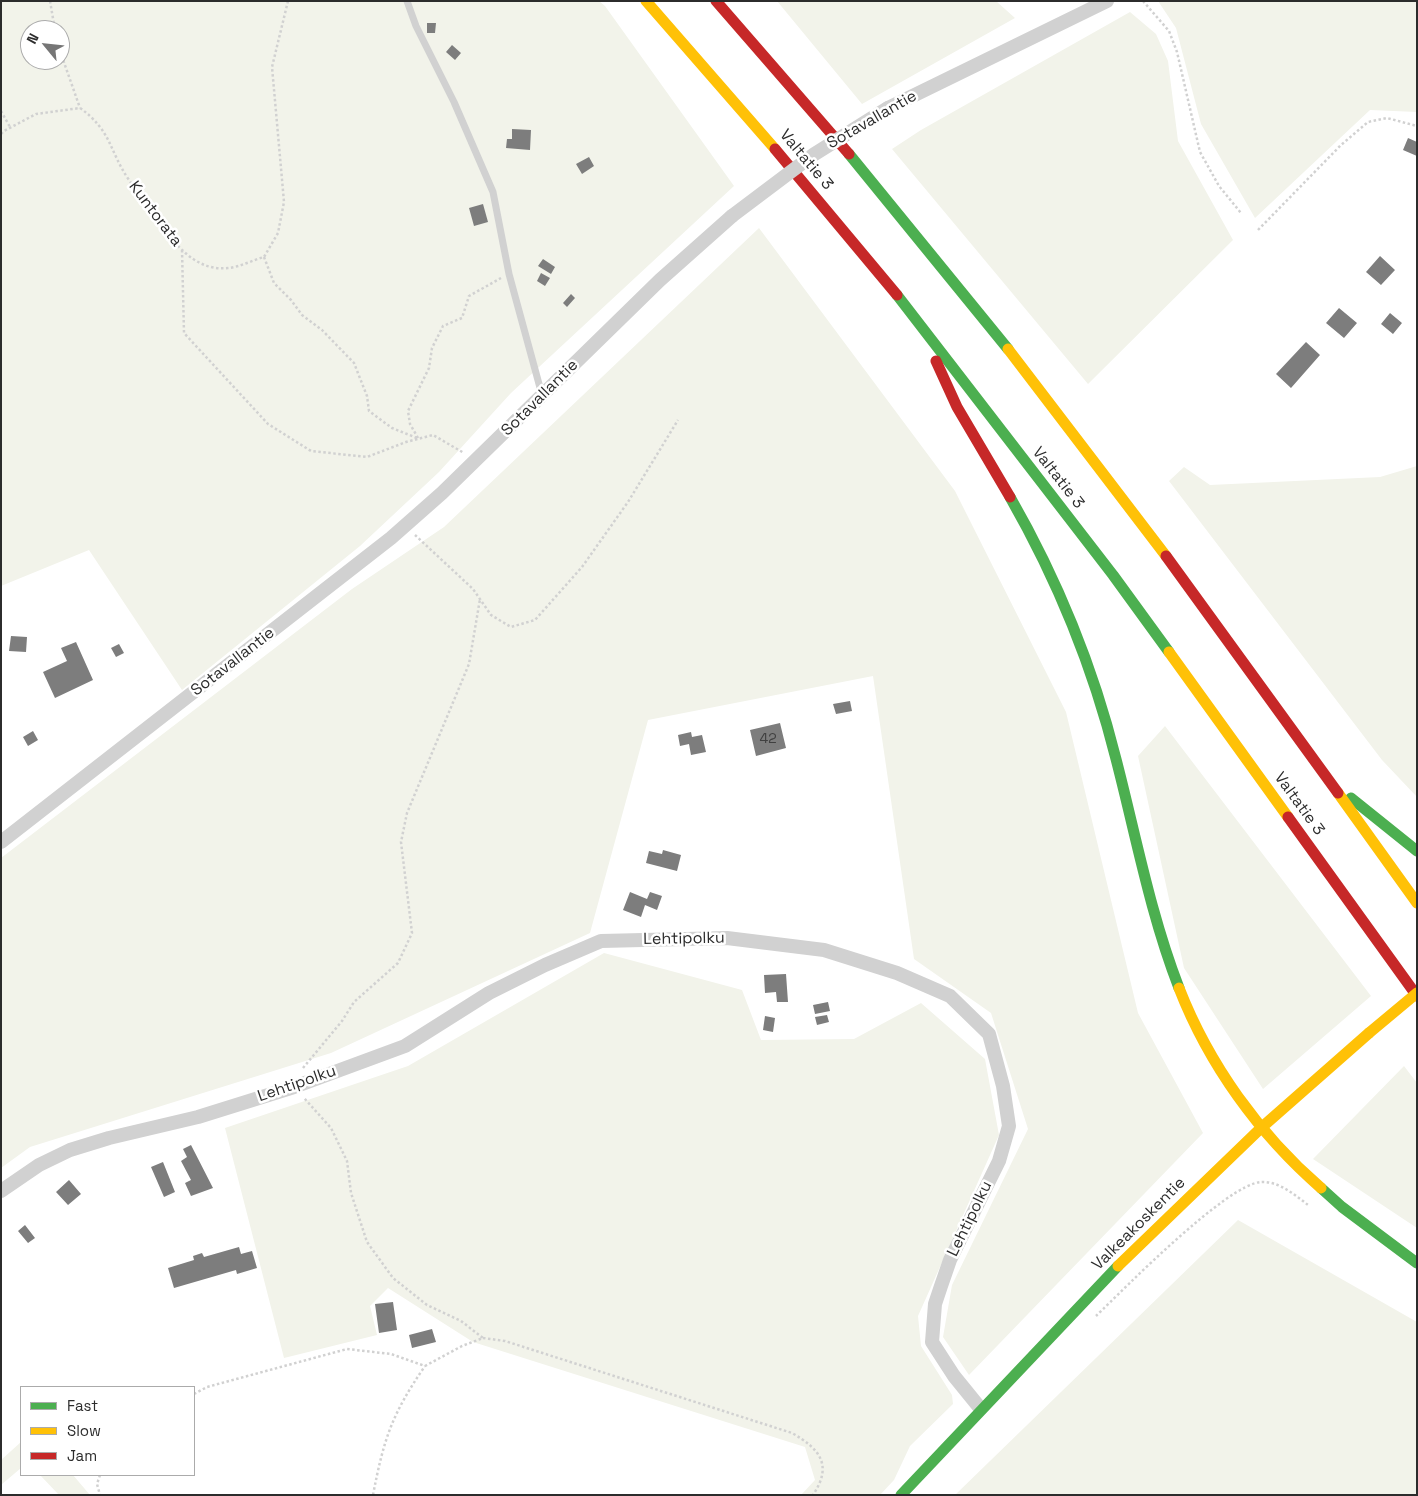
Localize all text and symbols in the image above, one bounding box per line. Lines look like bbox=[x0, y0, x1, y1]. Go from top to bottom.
north arrow bbox=[20, 20, 70, 70]
text: N bbox=[22, 30, 43, 47]
street label: Sotavallantie bbox=[824, 87, 920, 153]
street label: Valtatie 3 bbox=[775, 126, 837, 194]
street label: Kuntorata bbox=[124, 178, 186, 250]
street label: Sotavallantie bbox=[498, 356, 582, 440]
street label: Valtatie 3 bbox=[1028, 443, 1088, 513]
street label: Sotavallantie bbox=[188, 624, 278, 700]
house number: 42 bbox=[759, 731, 777, 747]
street label: Valtatie 3 bbox=[1270, 769, 1328, 839]
street label: Lehtipolku bbox=[643, 929, 725, 949]
street label: Lehtipolku bbox=[255, 1062, 339, 1106]
street label: Valkeakoskentie bbox=[1088, 1173, 1190, 1275]
street label: Lehtipolku bbox=[944, 1178, 996, 1260]
legend bbox=[20, 1386, 195, 1476]
text: Fast bbox=[67, 1396, 98, 1415]
text: Slow bbox=[67, 1421, 101, 1440]
text: Jam bbox=[67, 1446, 97, 1465]

